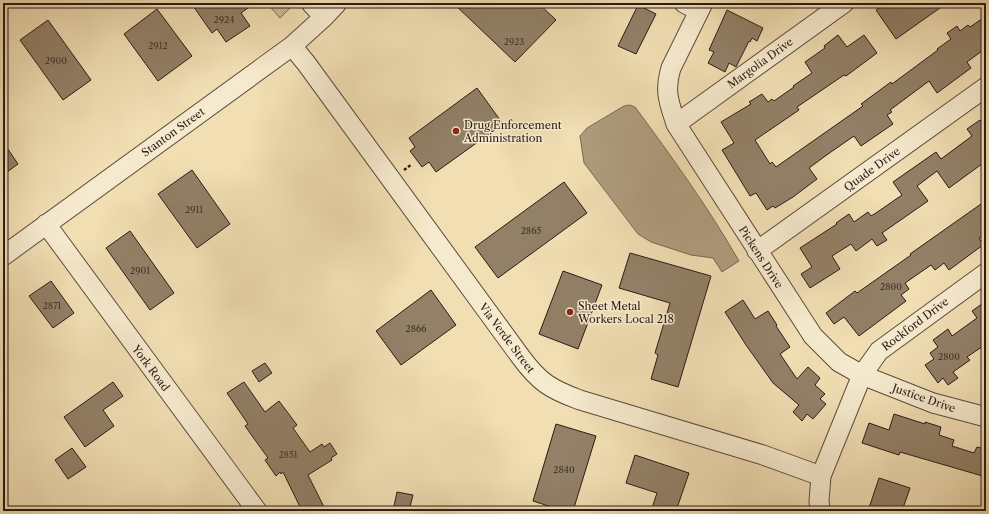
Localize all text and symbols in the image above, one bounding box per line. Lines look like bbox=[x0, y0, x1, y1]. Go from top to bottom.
house number: 2924 bbox=[214, 14, 234, 25]
street label: Margolia Drive bbox=[724, 34, 796, 92]
house number: 2923 bbox=[504, 36, 524, 47]
house number: 2912 bbox=[148, 40, 168, 51]
house number: 2900 bbox=[45, 55, 67, 66]
street label: Stanton Street bbox=[139, 104, 207, 160]
place label: Drug Enforcement Administration bbox=[463, 118, 562, 145]
marker: Drug Enforcement Administration bbox=[451, 126, 461, 136]
street label: Quade Drive bbox=[841, 144, 903, 194]
house number: 2911 bbox=[185, 204, 203, 215]
street label: Pickens Drive bbox=[736, 223, 786, 291]
house number: 2865 bbox=[521, 225, 541, 236]
house number: 2901 bbox=[130, 265, 150, 276]
house number: 2800 bbox=[880, 281, 902, 292]
street label: Rockford Drive bbox=[879, 294, 951, 354]
street label: Via Verde Street bbox=[476, 299, 538, 376]
place label: Sheet Metal Workers Local 218 bbox=[577, 299, 674, 326]
house number: 2871 bbox=[43, 300, 62, 311]
marker: Sheet Metal Workers Local 218 bbox=[565, 307, 575, 317]
house number: 2866 bbox=[405, 323, 427, 334]
street label: York Road bbox=[129, 341, 173, 394]
house number: 2800 bbox=[938, 351, 960, 362]
street label: Justice Drive bbox=[889, 380, 957, 415]
house number: 2851 bbox=[278, 449, 298, 460]
house number: 2840 bbox=[553, 464, 575, 475]

